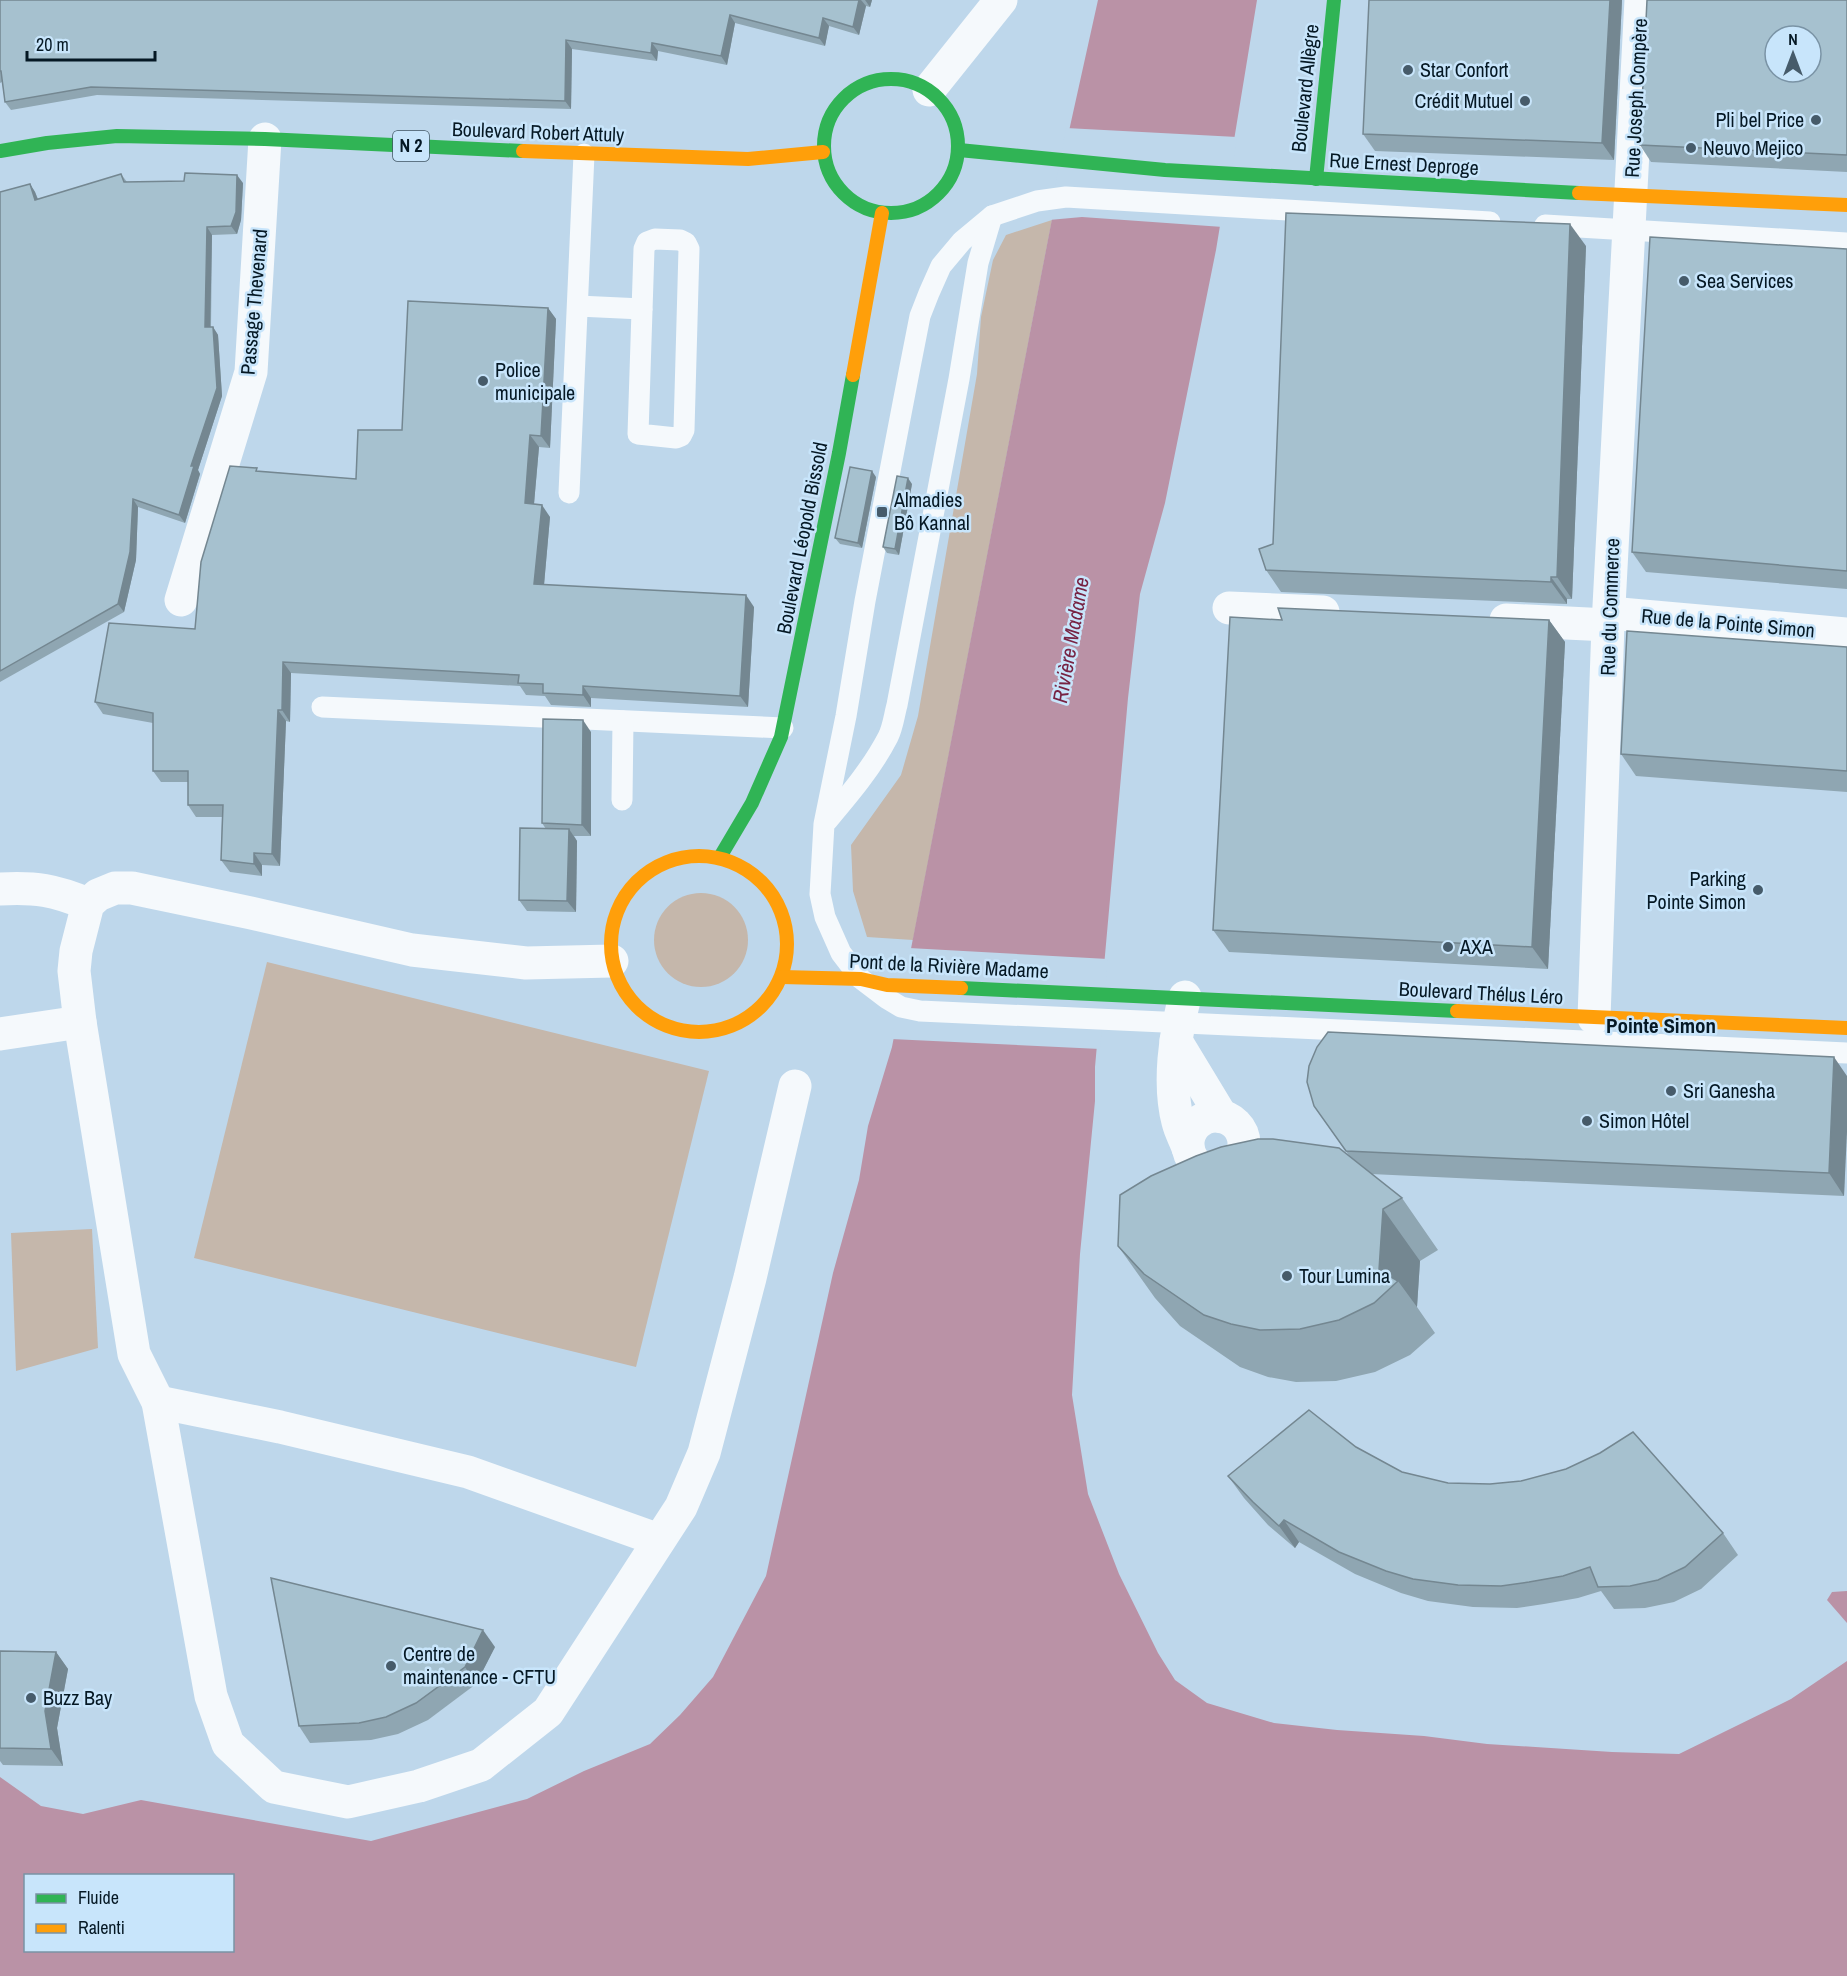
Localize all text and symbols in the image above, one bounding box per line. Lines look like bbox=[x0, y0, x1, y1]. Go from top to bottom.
street label: Rue Joseph Compère bbox=[1618, 18, 1653, 178]
street label: Boulevard Allègre bbox=[1284, 23, 1325, 153]
scale bar bbox=[27, 24, 154, 62]
north arrow bbox=[1763, 24, 1823, 84]
text: N bbox=[1788, 28, 1798, 50]
text: 20 m bbox=[36, 32, 69, 57]
place label: Star Confort bbox=[1420, 56, 1509, 83]
marker: Star Confort bbox=[1401, 63, 1415, 77]
place label: Crédit Mutuel bbox=[1415, 87, 1513, 114]
marker: Crédit Mutuel bbox=[1518, 94, 1532, 108]
place label: Pli bel Price bbox=[1716, 106, 1804, 133]
marker: Pli bel Price bbox=[1809, 113, 1823, 127]
street label: Boulevard Robert Attuly bbox=[451, 115, 625, 148]
road number: N 2 bbox=[393, 131, 429, 161]
place label: Neuvo Mejico bbox=[1703, 134, 1803, 161]
marker: Neuvo Mejico bbox=[1684, 141, 1698, 155]
street label: Rue Ernest Deproge bbox=[1329, 146, 1479, 181]
street label: Passage Thevenard bbox=[234, 228, 273, 376]
place label: Sea Services bbox=[1696, 267, 1794, 294]
marker: Sea Services bbox=[1677, 274, 1691, 288]
place label: Police municipale bbox=[495, 356, 575, 406]
marker: Police municipale bbox=[476, 374, 490, 388]
street label: Boulevard Léopold Bissold bbox=[770, 440, 833, 636]
place label: Almadies Bô Kannal bbox=[893, 486, 970, 536]
marker: Almadies Bô Kannal bbox=[875, 505, 889, 519]
street label: Rue du Commerce bbox=[1594, 538, 1625, 676]
water label: Rivière Madame bbox=[1045, 575, 1096, 705]
street label: Rue de la Pointe Simon bbox=[1640, 601, 1816, 644]
place label: Parking Pointe Simon bbox=[1647, 865, 1746, 915]
marker: Parking Pointe Simon bbox=[1751, 883, 1765, 897]
place label: AXA bbox=[1459, 933, 1493, 960]
marker: AXA bbox=[1441, 940, 1455, 954]
street label: Pont de la Rivière Madame bbox=[849, 947, 1049, 984]
street label: Boulevard Thélus Léro bbox=[1398, 975, 1564, 1010]
district label: Pointe Simon bbox=[1606, 1011, 1716, 1040]
place label: Sri Ganesha bbox=[1683, 1077, 1775, 1104]
marker: Sri Ganesha bbox=[1664, 1084, 1678, 1098]
place label: Simon Hôtel bbox=[1599, 1107, 1689, 1134]
marker: Simon Hôtel bbox=[1580, 1114, 1594, 1128]
place label: Tour Lumina bbox=[1299, 1262, 1390, 1289]
marker: Tour Lumina bbox=[1280, 1269, 1294, 1283]
place label: Centre de maintenance - CFTU bbox=[403, 1640, 556, 1690]
marker: Centre de maintenance - CFTU bbox=[384, 1659, 398, 1673]
place label: Buzz Bay bbox=[43, 1684, 113, 1711]
marker: Buzz Bay bbox=[24, 1691, 38, 1705]
legend bbox=[24, 1874, 234, 1952]
text: Fluide bbox=[78, 1885, 119, 1910]
text: Ralenti bbox=[78, 1915, 125, 1940]

